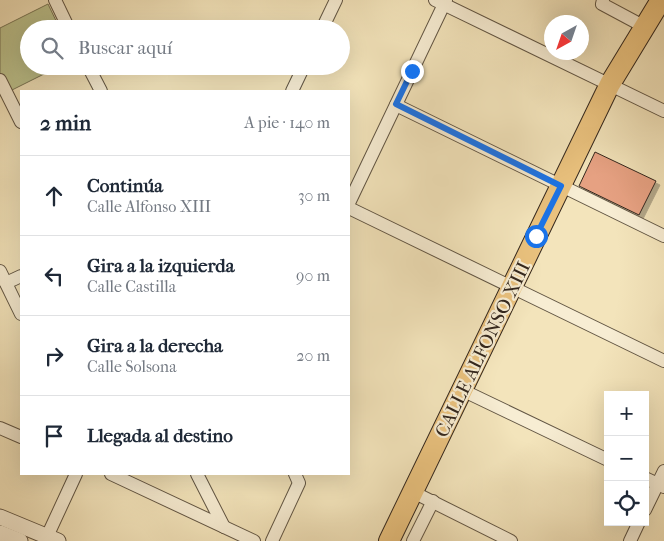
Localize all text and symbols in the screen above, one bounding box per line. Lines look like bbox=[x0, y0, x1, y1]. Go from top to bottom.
north arrow bbox=[544, 15, 589, 60]
search box bbox=[20, 20, 350, 75]
icon: search bbox=[38, 34, 66, 62]
text: Buscar aquí bbox=[78, 37, 172, 59]
route end bbox=[401, 60, 424, 83]
text: 2 min bbox=[40, 111, 91, 135]
text: A pie · 140 m bbox=[244, 113, 330, 132]
text: Continúa bbox=[87, 175, 163, 197]
icon: ahead bbox=[40, 182, 68, 210]
text: 30 m bbox=[298, 186, 330, 205]
text: Calle Alfonso XIII bbox=[87, 197, 211, 216]
route start bbox=[525, 225, 548, 248]
text: Gira a la izquierda bbox=[87, 255, 234, 277]
street label: CALLE ALFONSO XIII bbox=[431, 258, 535, 441]
icon: left bbox=[40, 262, 68, 290]
text: 90 m bbox=[296, 266, 330, 285]
text: Calle Castilla bbox=[87, 277, 176, 296]
text: Gira a la derecha bbox=[87, 335, 223, 357]
icon: right bbox=[40, 342, 68, 370]
text: 20 m bbox=[296, 346, 330, 365]
text: Calle Solsona bbox=[87, 357, 177, 376]
map controls bbox=[604, 391, 649, 526]
button: + bbox=[604, 391, 649, 436]
icon: arrive bbox=[40, 422, 68, 450]
text: Llegada al destino bbox=[87, 425, 233, 447]
button: − bbox=[604, 436, 649, 481]
button: locate bbox=[604, 481, 649, 526]

